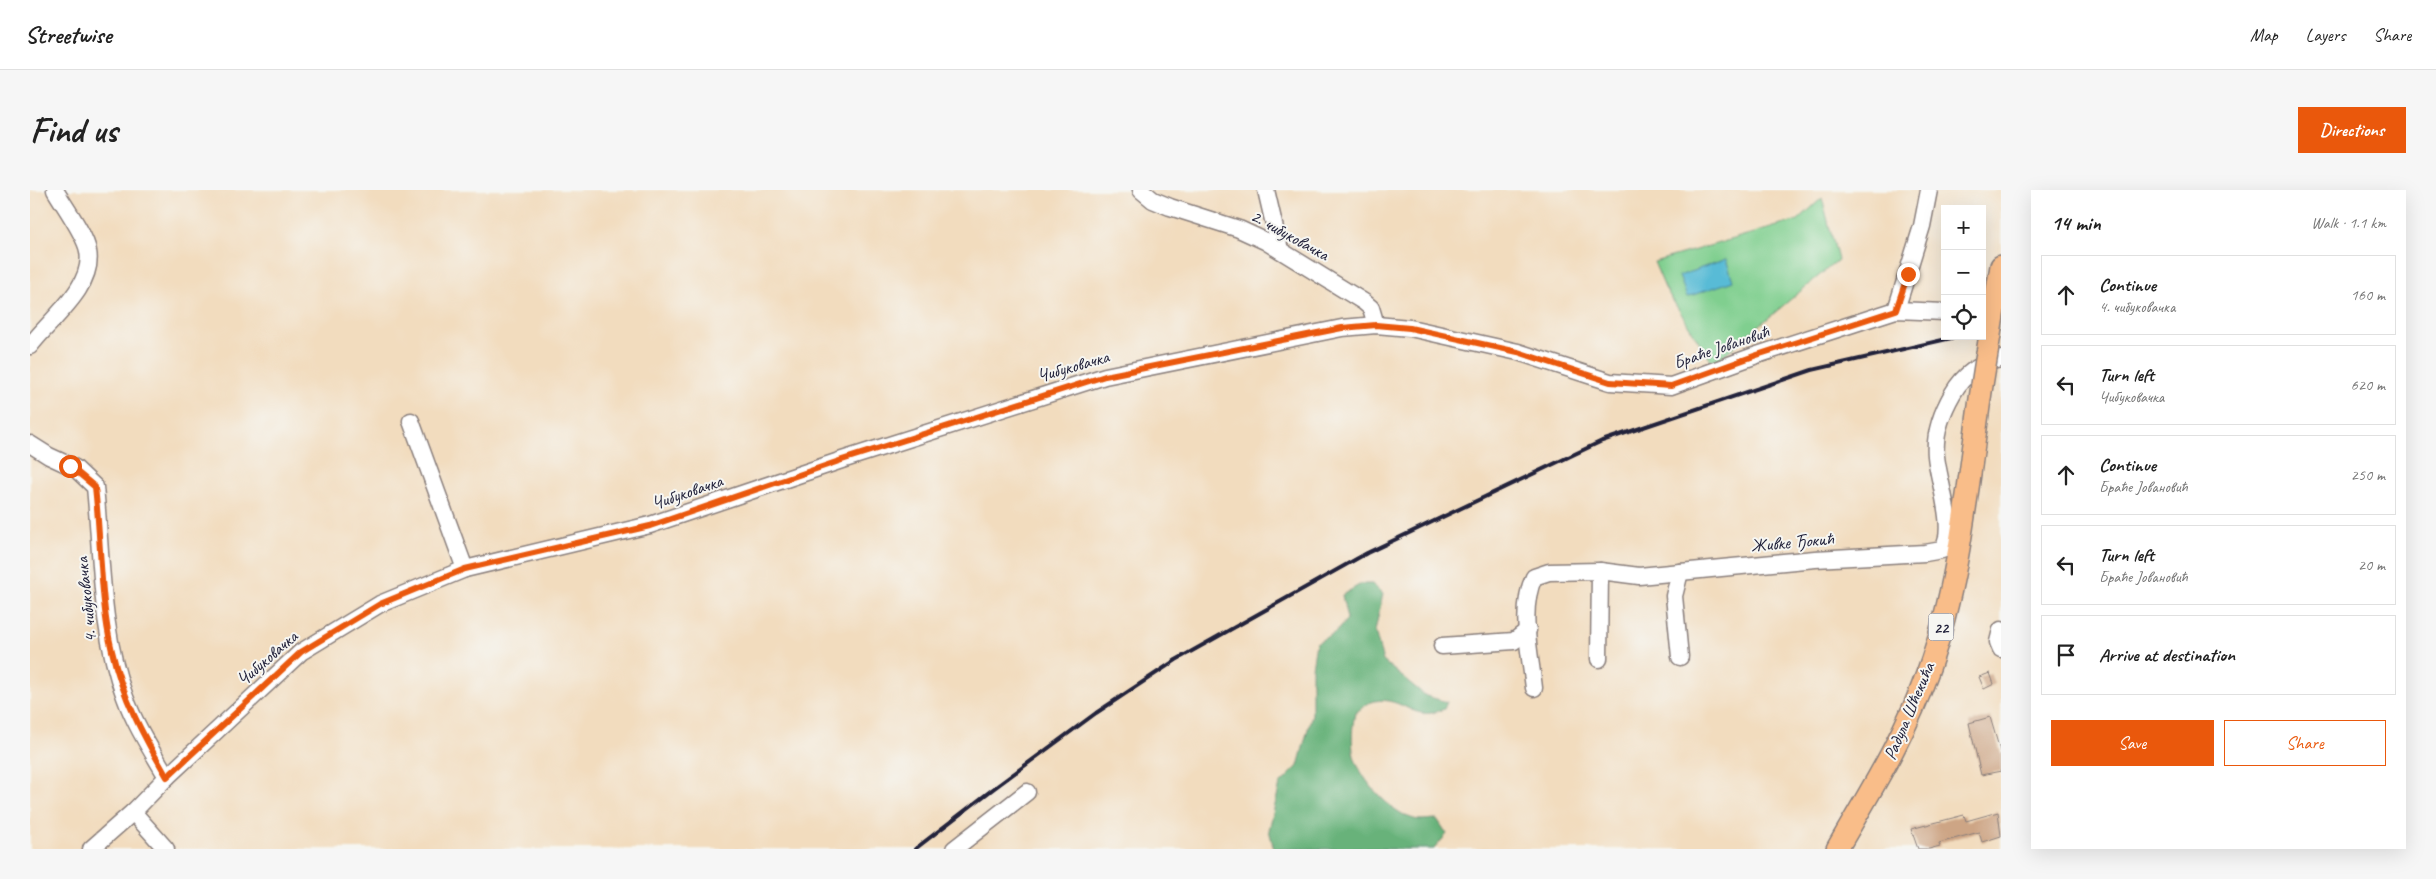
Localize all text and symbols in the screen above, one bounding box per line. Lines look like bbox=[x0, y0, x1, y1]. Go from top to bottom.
text: Streetwise bbox=[25, 20, 111, 50]
text: Map bbox=[2250, 24, 2278, 46]
text: Layers bbox=[2306, 24, 2345, 46]
text: Share bbox=[2373, 24, 2411, 46]
button: Directions bbox=[2298, 107, 2406, 153]
text: Find us bbox=[30, 108, 117, 153]
street label: 2. чибуковачка bbox=[1247, 205, 1334, 266]
map controls bbox=[1941, 205, 1986, 340]
button: + bbox=[1941, 205, 1986, 250]
text: 14 min bbox=[2051, 210, 2101, 236]
text: Walk · 1.1 km bbox=[2311, 213, 2386, 233]
button: − bbox=[1941, 250, 1986, 295]
route end bbox=[1897, 263, 1920, 286]
text: Continue bbox=[2099, 273, 2156, 297]
icon: ahead bbox=[2052, 281, 2080, 309]
text: 160 m bbox=[2351, 285, 2385, 305]
button: locate bbox=[1941, 295, 1986, 340]
text: 4. чибуковачка bbox=[2099, 297, 2175, 317]
street label: Браће Јовановић bbox=[1670, 320, 1773, 374]
street label: Чибуковачка bbox=[1035, 345, 1113, 387]
text: Turn left bbox=[2099, 363, 2154, 387]
icon: left bbox=[2052, 371, 2080, 399]
text: 620 m bbox=[2351, 375, 2385, 395]
text: Чибуковачка bbox=[2099, 387, 2164, 407]
text: Continue bbox=[2099, 453, 2156, 477]
route start bbox=[59, 455, 82, 478]
icon: ahead bbox=[2052, 461, 2080, 489]
text: 250 m bbox=[2351, 465, 2385, 485]
street label: Чибуковачка bbox=[649, 469, 727, 514]
text: Браће Јовановић bbox=[2099, 477, 2187, 497]
street label: Живке Ђокић bbox=[1750, 527, 1836, 558]
text: Turn left bbox=[2099, 543, 2154, 567]
icon: left bbox=[2052, 551, 2080, 579]
street label: 4. чибуковачка bbox=[70, 554, 101, 644]
text: 20 m bbox=[2358, 555, 2385, 575]
text: Браће Јовановић bbox=[2099, 567, 2187, 587]
road number: 22 bbox=[1928, 614, 1954, 641]
street label: Чибуковачка bbox=[232, 624, 303, 690]
icon: arrive bbox=[2052, 641, 2080, 669]
text: Arrive at destination bbox=[2099, 643, 2235, 667]
street label: Радула Шћекића bbox=[1879, 658, 1940, 763]
button: Save bbox=[2051, 720, 2214, 766]
button: Share bbox=[2224, 720, 2386, 766]

